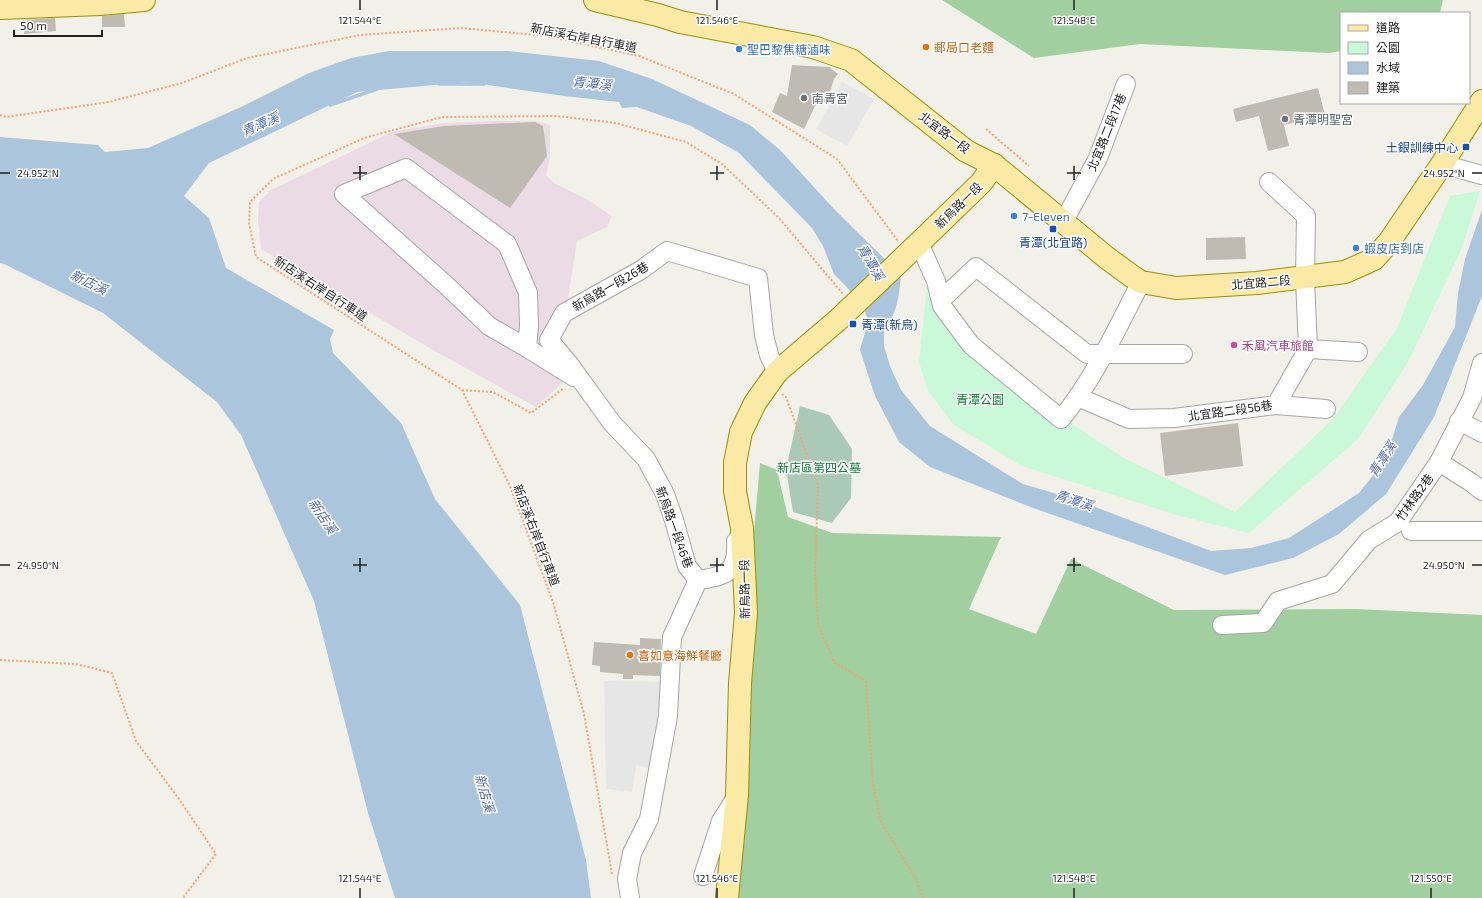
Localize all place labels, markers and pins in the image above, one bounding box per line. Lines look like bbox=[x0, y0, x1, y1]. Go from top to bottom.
place label: 郵局口老麵 bbox=[934, 40, 994, 54]
place label: 聖巴黎焦糖滷味 bbox=[747, 42, 831, 56]
marker: 郵局口老麵 bbox=[921, 42, 931, 52]
marker: 聖巴黎焦糖滷味 bbox=[734, 44, 744, 54]
place label: 南青宮 bbox=[812, 91, 848, 105]
marker: 南青宮 bbox=[799, 93, 809, 103]
place label: 青潭明聖宮 bbox=[1293, 112, 1353, 126]
marker: 青潭明聖宮 bbox=[1280, 114, 1290, 124]
place label: 土銀訓練中心 bbox=[1386, 140, 1458, 154]
marker: 土銀訓練中心 bbox=[1461, 142, 1471, 152]
place label: 7-Eleven bbox=[1022, 209, 1070, 223]
marker: 7-Eleven bbox=[1009, 211, 1019, 221]
marker: 青潭(北宜路) bbox=[1048, 224, 1058, 234]
place label: 青潭(北宜路) bbox=[1019, 235, 1087, 249]
place label: 蝦皮店到店 bbox=[1364, 241, 1424, 255]
marker: 蝦皮店到店 bbox=[1351, 243, 1361, 253]
place label: 青潭(新烏) bbox=[861, 317, 918, 331]
marker: 青潭(新烏) bbox=[848, 319, 858, 329]
place label: 禾風汽車旅館 bbox=[1242, 338, 1314, 352]
marker: 禾風汽車旅館 bbox=[1229, 340, 1239, 350]
place label: 喜如意海鮮餐廳 bbox=[638, 648, 722, 662]
marker: 喜如意海鮮餐廳 bbox=[625, 650, 635, 660]

